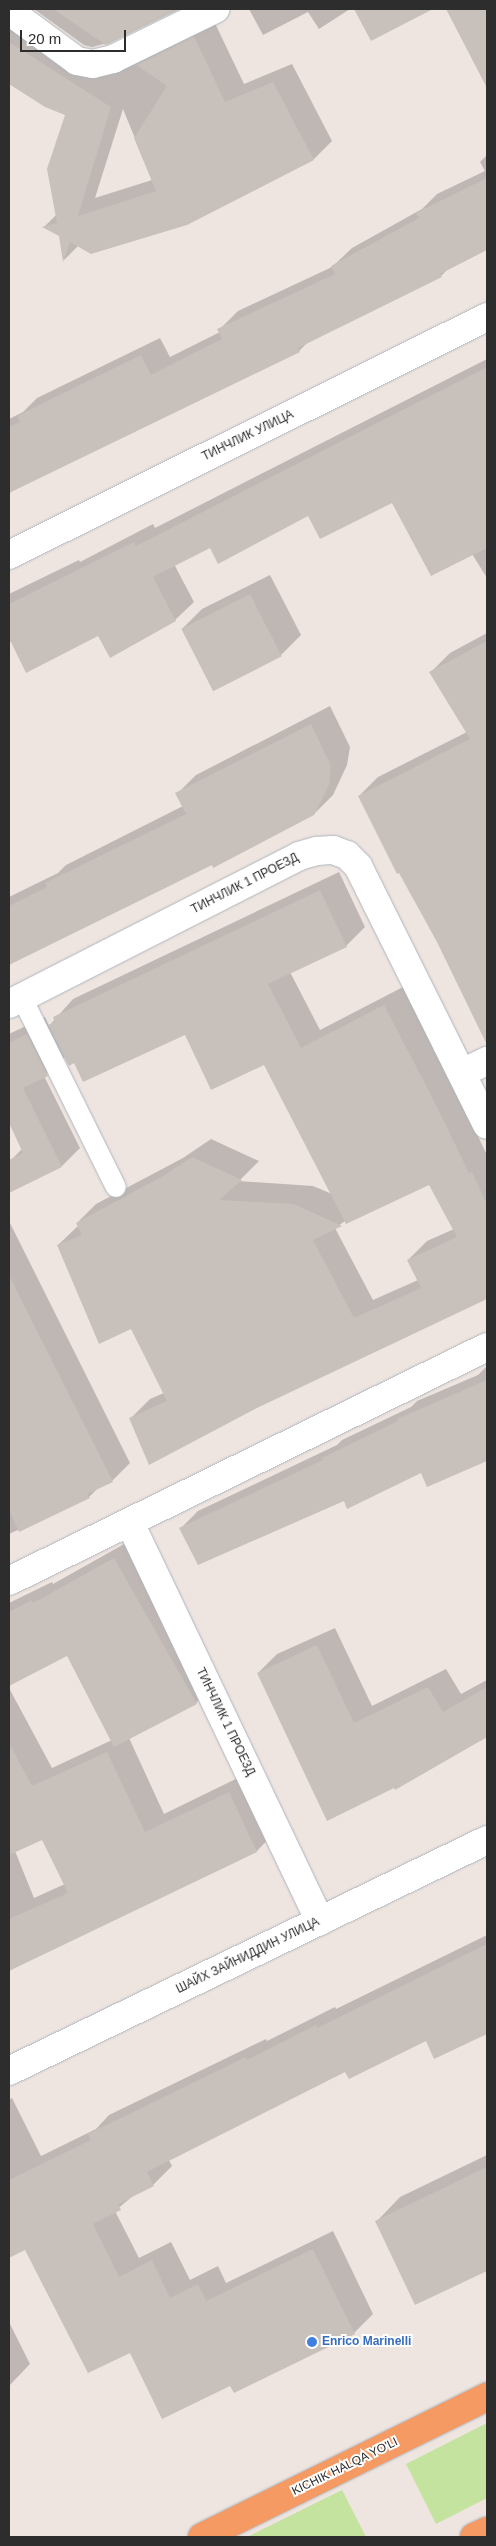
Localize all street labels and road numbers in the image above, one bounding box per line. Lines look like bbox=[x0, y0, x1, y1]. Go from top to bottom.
street label: ТИНЧЛИК УЛИЦА bbox=[200, 408, 296, 464]
street label: ТИНЧЛИК 1 ПРОЕЗД bbox=[189, 851, 301, 917]
street label: ТИНЧЛИК 1 ПРОЕЗД bbox=[193, 1666, 257, 1778]
street label: ШАЙХ ЗАЙНИДДИН УЛИЦА bbox=[174, 1915, 322, 1997]
street label: KICHIK HALQA YO'LI bbox=[289, 2435, 401, 2499]

